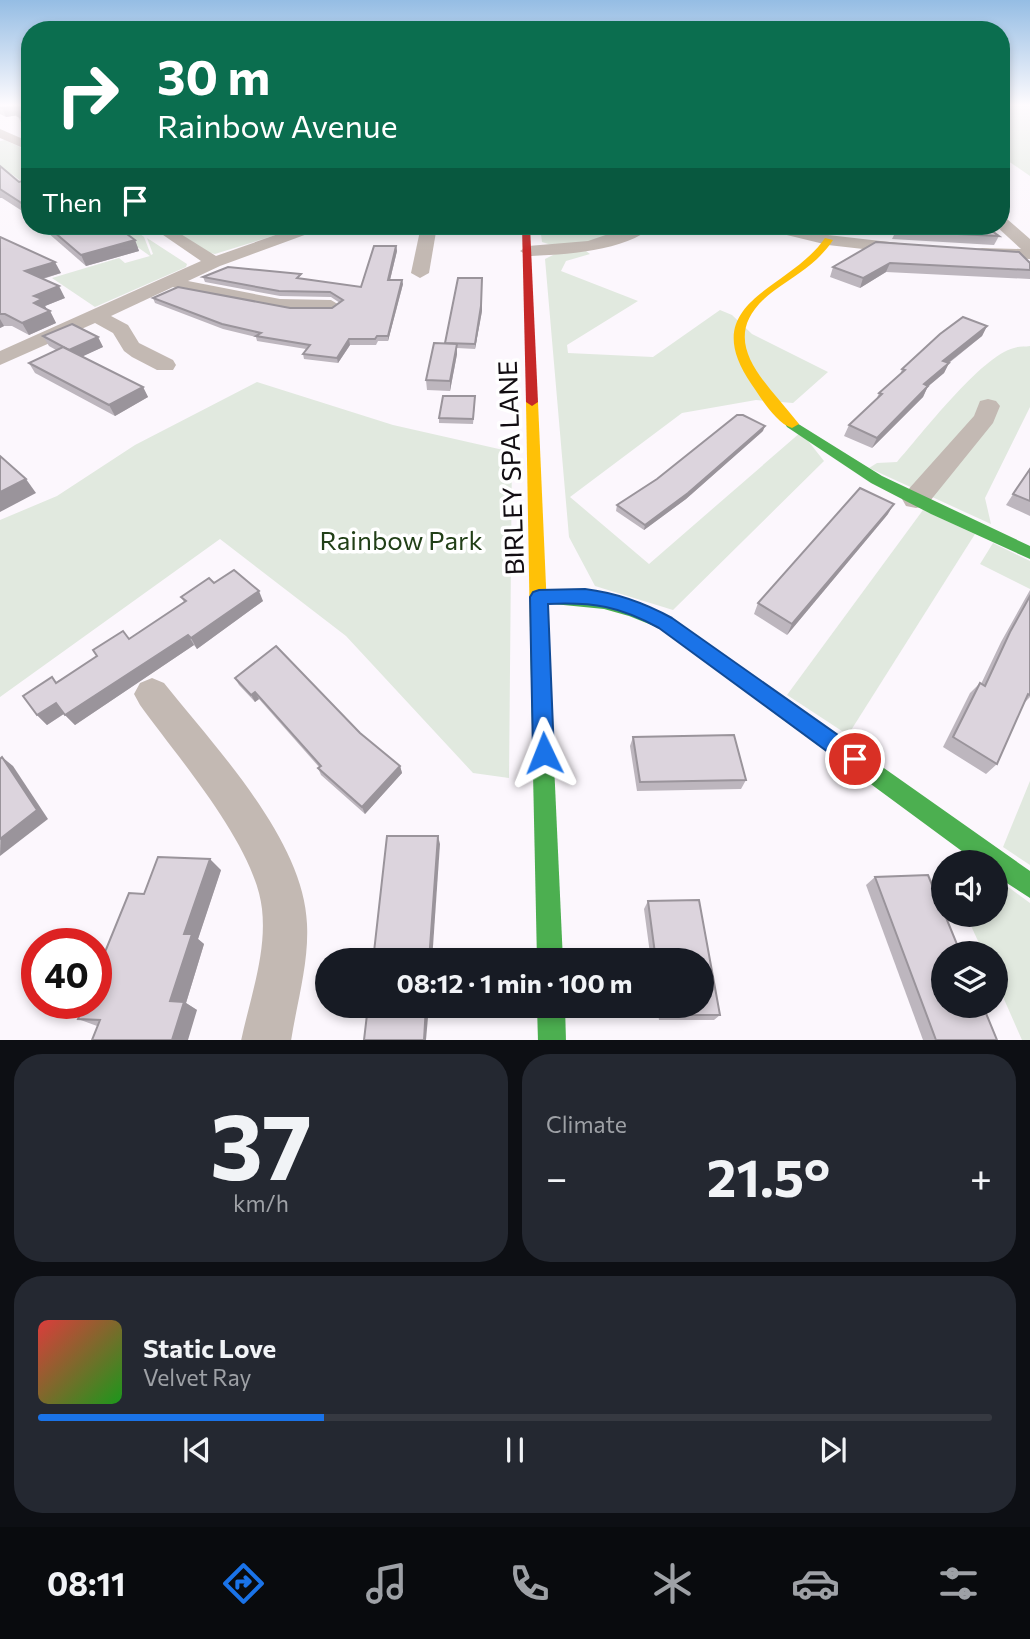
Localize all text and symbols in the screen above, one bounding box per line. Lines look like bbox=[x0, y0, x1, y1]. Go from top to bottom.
text: 30 m bbox=[157, 45, 270, 105]
icon: right bbox=[42, 49, 133, 140]
text: Rainbow Avenue bbox=[157, 105, 398, 145]
icon: arrive bbox=[116, 182, 154, 220]
text: Then bbox=[42, 186, 102, 217]
street label: BIRLEY SPA LANE bbox=[491, 360, 529, 576]
park label: Rainbow Park bbox=[319, 524, 483, 555]
position arrow bbox=[507, 716, 581, 790]
pin bbox=[825, 729, 885, 789]
icon: arrive bbox=[836, 740, 874, 778]
map controls bbox=[931, 850, 1008, 1018]
button: sound bbox=[931, 850, 1008, 927]
speed limit sign: 40 bbox=[21, 928, 112, 1019]
button: layers bbox=[931, 941, 1008, 1018]
text: 08:12 · 1 min · 100 m bbox=[396, 967, 633, 998]
text: 37 bbox=[210, 1087, 312, 1199]
text: Climate bbox=[546, 1110, 627, 1138]
text: 21.5° bbox=[707, 1144, 830, 1208]
text: − bbox=[546, 1153, 568, 1200]
text: + bbox=[970, 1153, 992, 1200]
text: km/h bbox=[233, 1189, 289, 1217]
text: Static Love bbox=[143, 1332, 276, 1363]
text: Velvet Ray bbox=[143, 1363, 251, 1391]
icon: previous bbox=[178, 1431, 216, 1469]
icon: pause bbox=[496, 1431, 534, 1469]
icon: next bbox=[814, 1431, 852, 1469]
icon: directions bbox=[219, 1559, 268, 1608]
icon: music bbox=[362, 1559, 411, 1608]
icon: phone bbox=[505, 1559, 554, 1608]
icon: climate bbox=[648, 1559, 697, 1608]
icon: car bbox=[791, 1559, 840, 1608]
icon: filters bbox=[934, 1559, 983, 1608]
text: 08:11 bbox=[47, 1563, 125, 1603]

